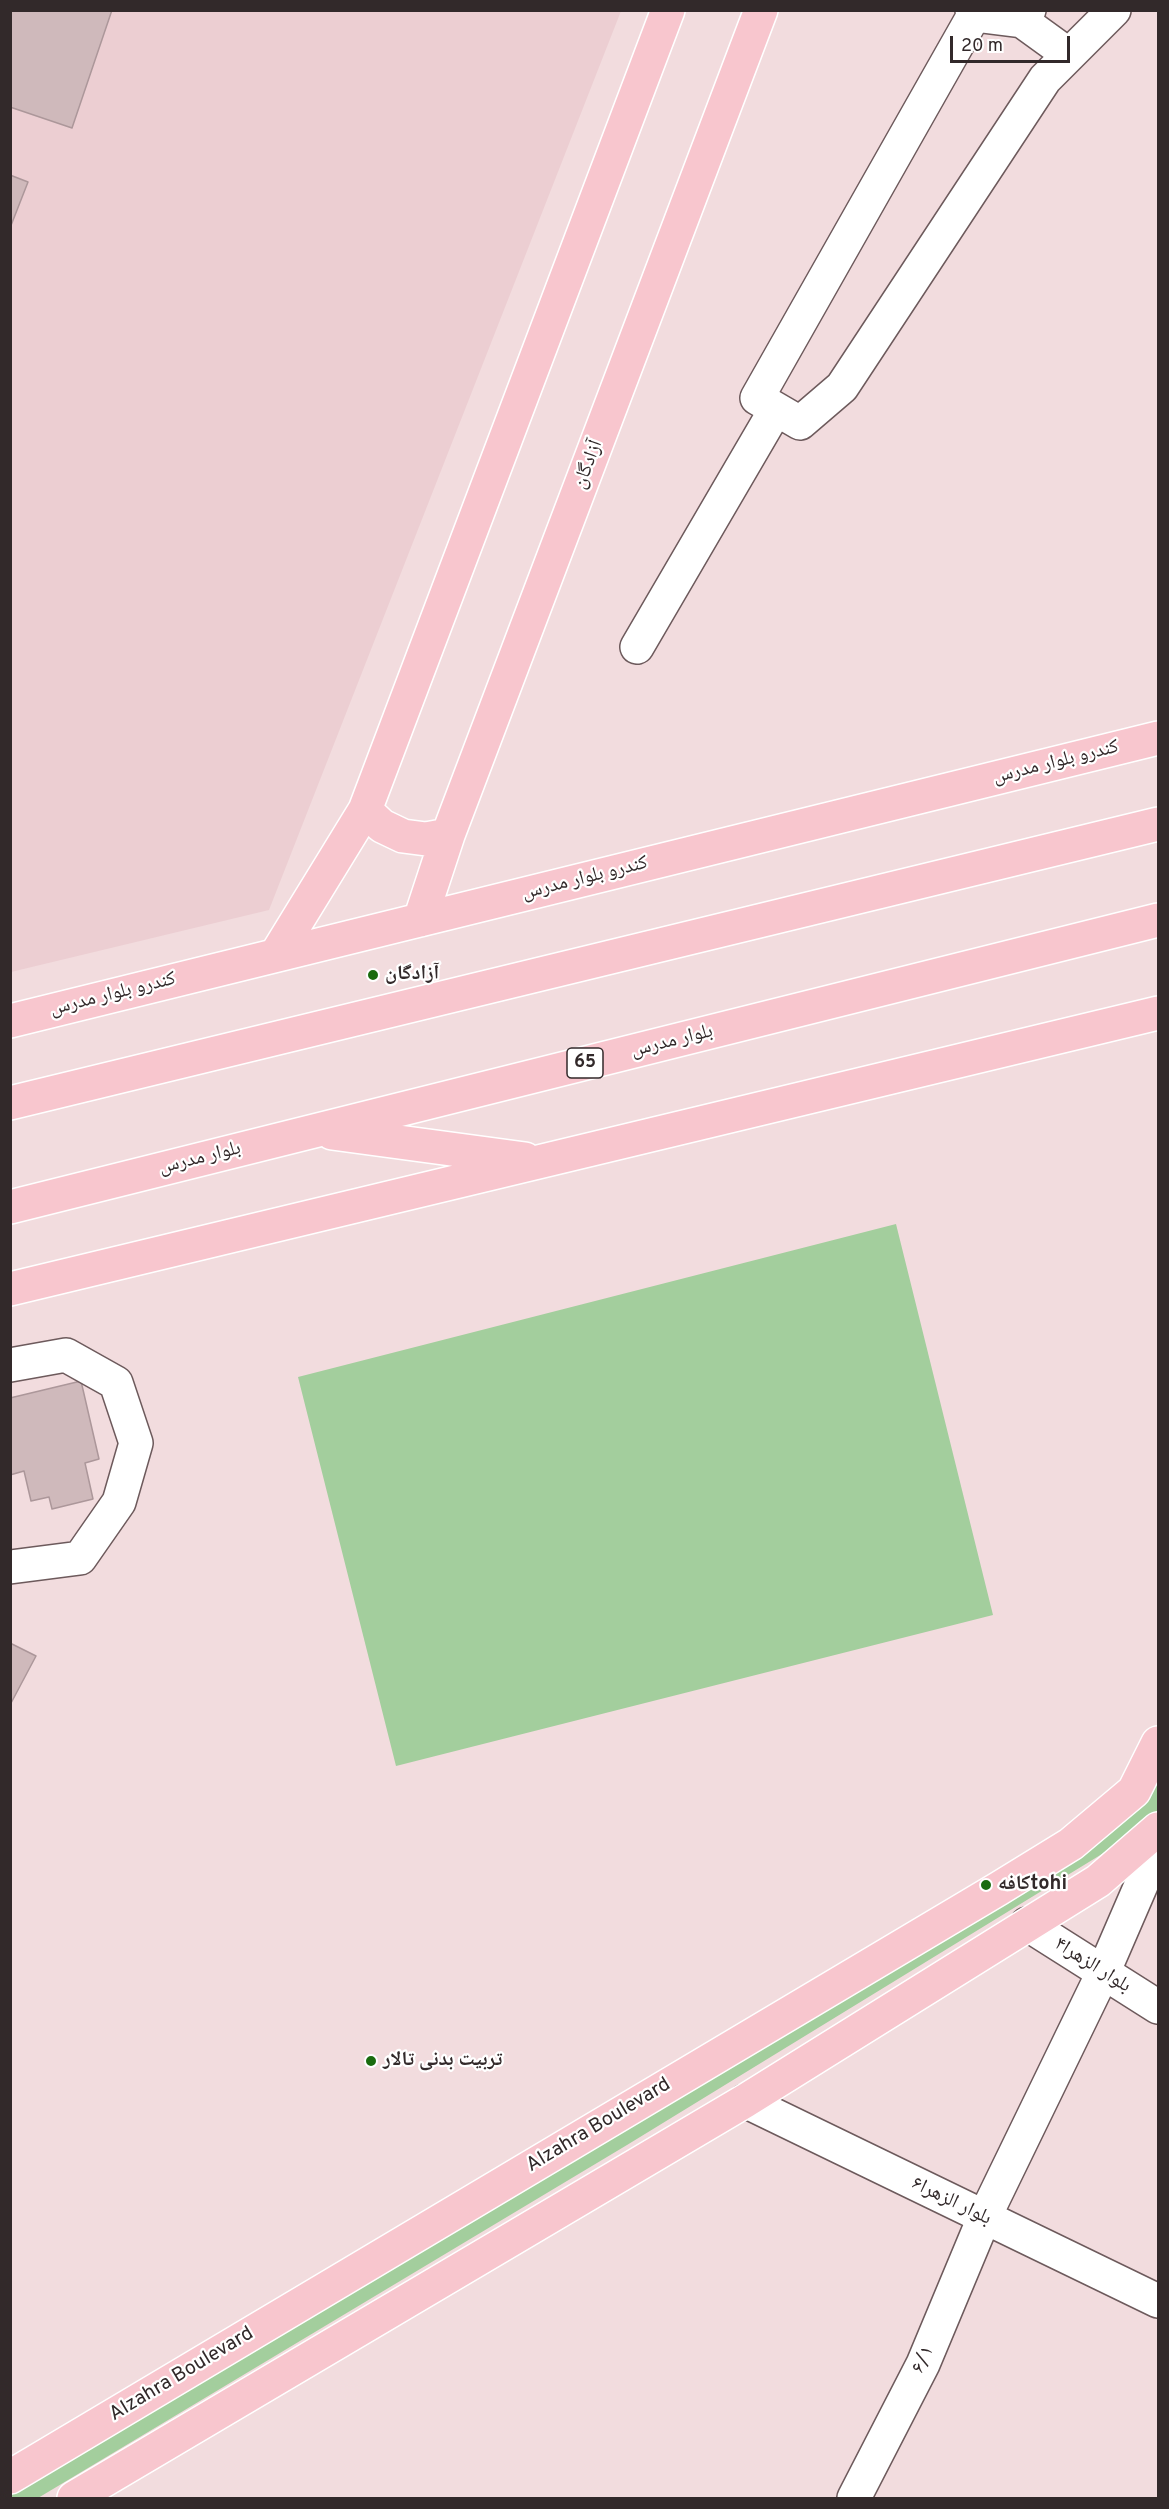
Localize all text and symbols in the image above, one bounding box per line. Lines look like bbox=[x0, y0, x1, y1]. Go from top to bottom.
scale bar bbox=[953, 24, 1073, 62]
text: 20 m bbox=[961, 35, 1003, 58]
street label: آزادگان bbox=[569, 437, 609, 493]
street label: کندرو بلوار مدرس bbox=[991, 736, 1121, 790]
street label: کندرو بلوار مدرس bbox=[520, 852, 650, 906]
place label: آزادگان bbox=[385, 963, 439, 987]
street label: کندرو بلوار مدرس bbox=[48, 968, 178, 1022]
marker: آزادگان bbox=[366, 968, 380, 982]
street label: بلوار مدرس bbox=[629, 1020, 715, 1064]
road number: 65 bbox=[567, 1048, 603, 1078]
street label: بلوار مدرس bbox=[157, 1137, 243, 1181]
place label: کافهtohi bbox=[998, 1873, 1067, 1897]
marker: کافهtohi bbox=[979, 1878, 993, 1892]
street label: بلوار الزهرا۴ bbox=[1049, 1933, 1135, 1999]
place label: تربیت بدنی تالار bbox=[383, 2049, 502, 2073]
marker: تربیت بدنی تالار bbox=[364, 2054, 378, 2068]
street label: Alzahra Boulevard bbox=[523, 2073, 675, 2179]
street label: بلوار الزهرا۶ bbox=[907, 2172, 995, 2232]
street label: Alzahra Boulevard bbox=[106, 2322, 258, 2428]
street label: ۶/۱ bbox=[907, 2342, 941, 2378]

